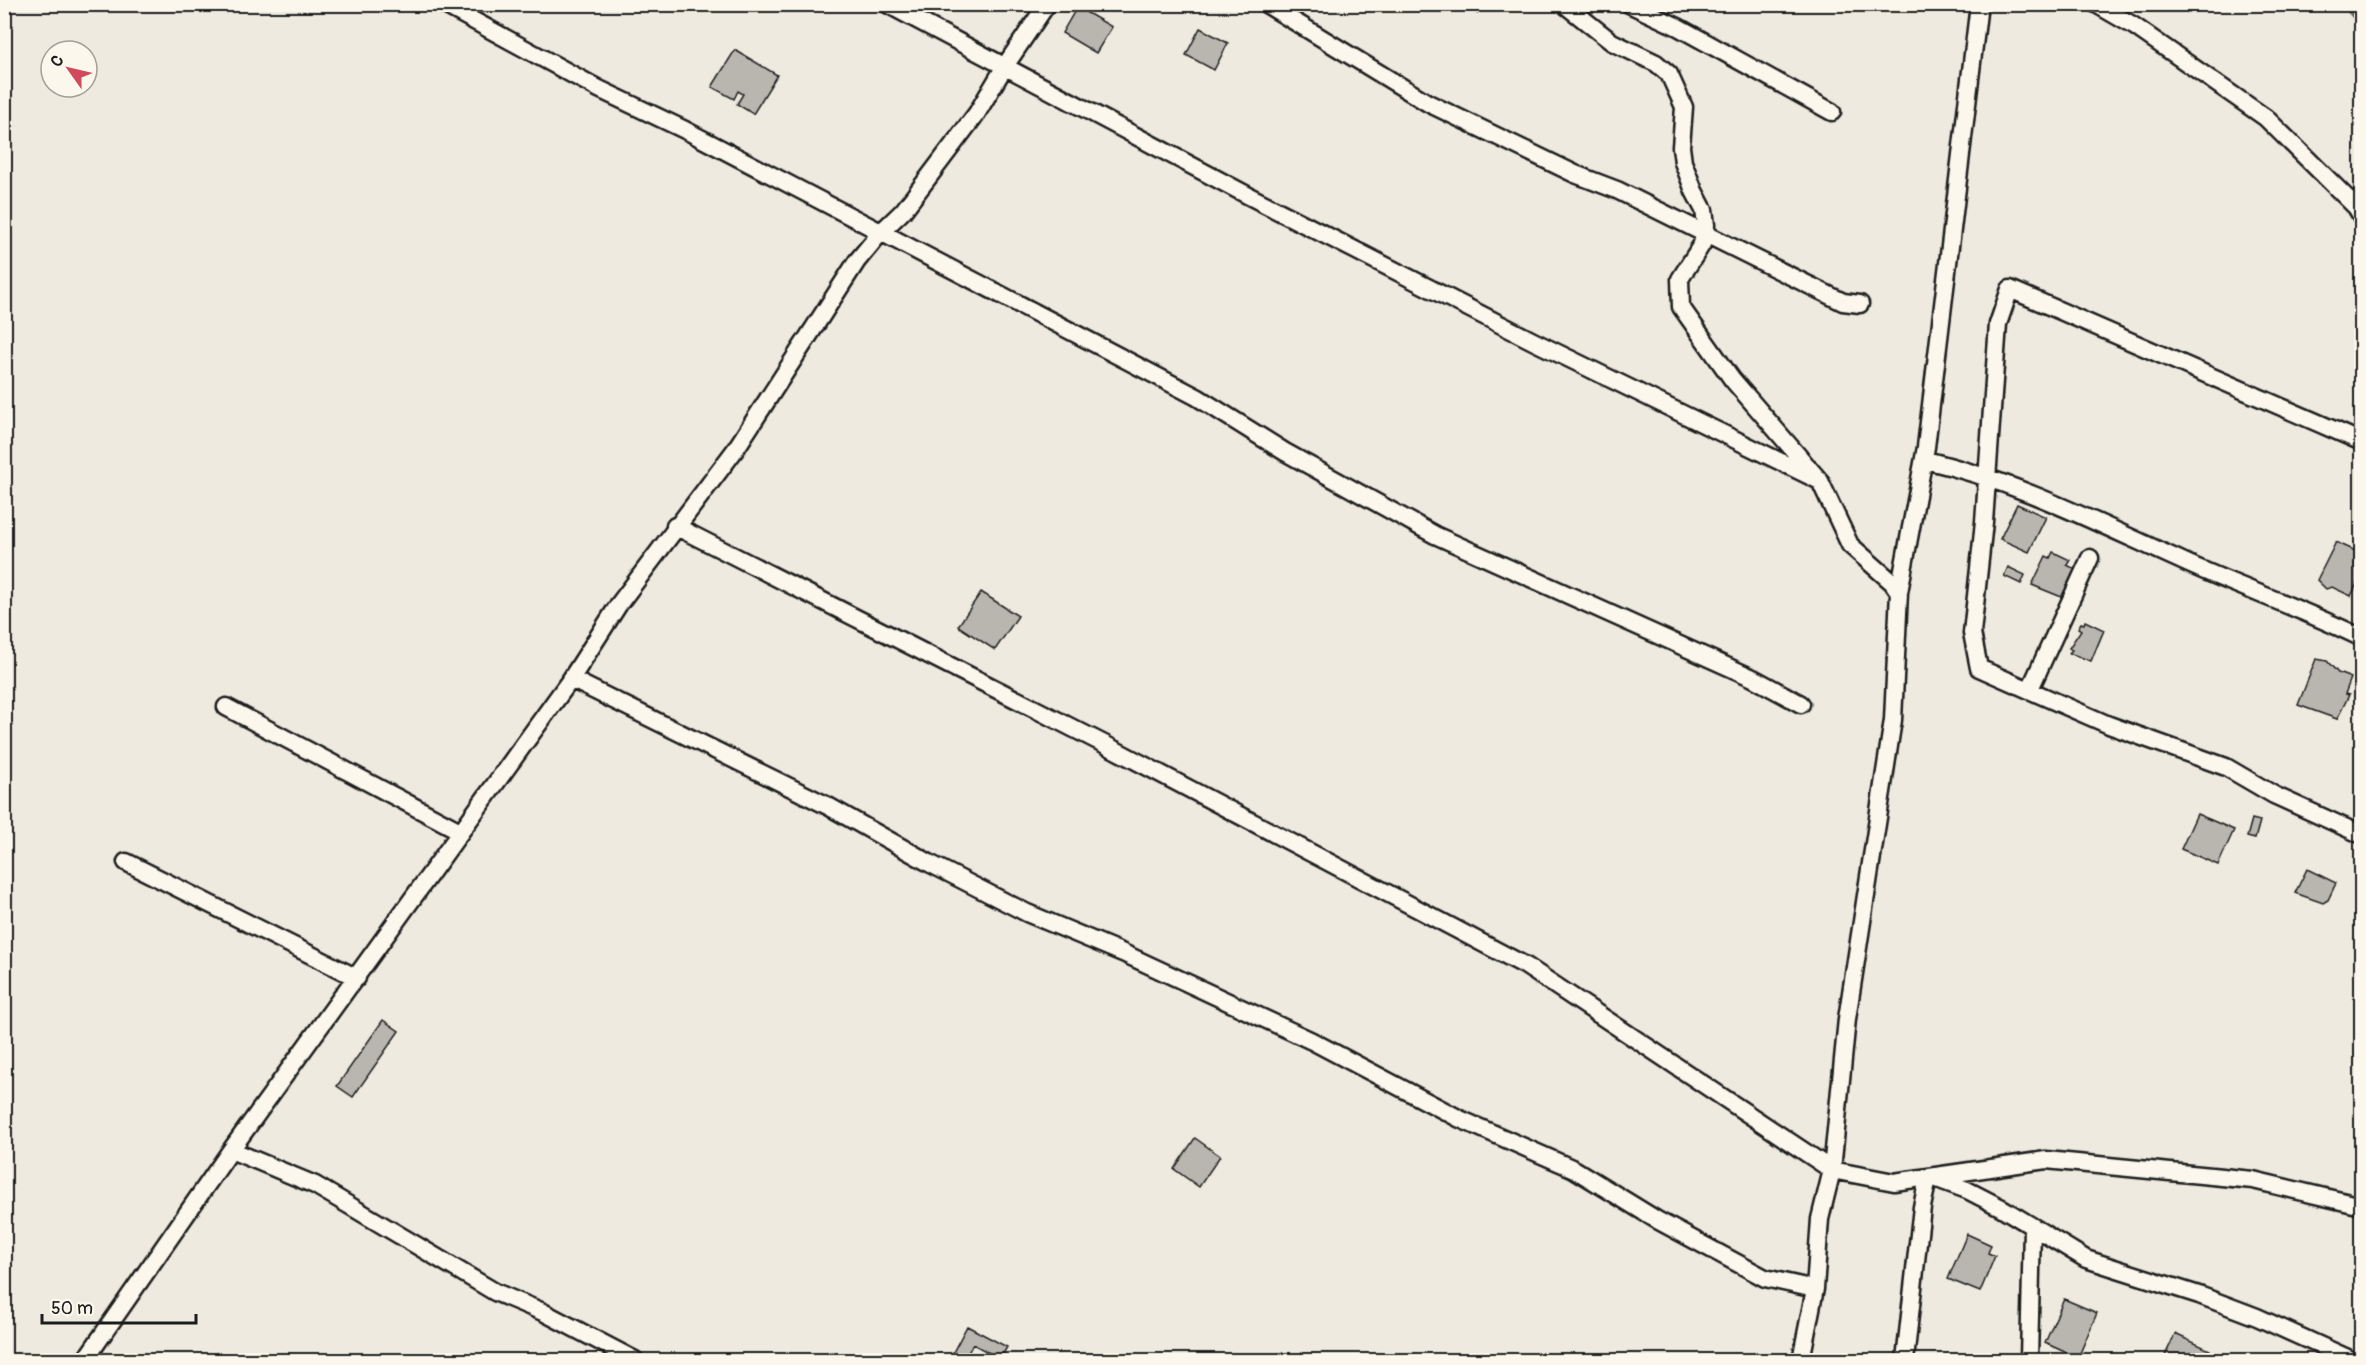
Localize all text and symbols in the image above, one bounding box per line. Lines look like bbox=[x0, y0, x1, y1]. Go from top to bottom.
north arrow bbox=[39, 39, 99, 99]
text: С bbox=[46, 51, 69, 71]
scale bar bbox=[42, 1287, 196, 1325]
text: 50 m bbox=[51, 1297, 93, 1320]

